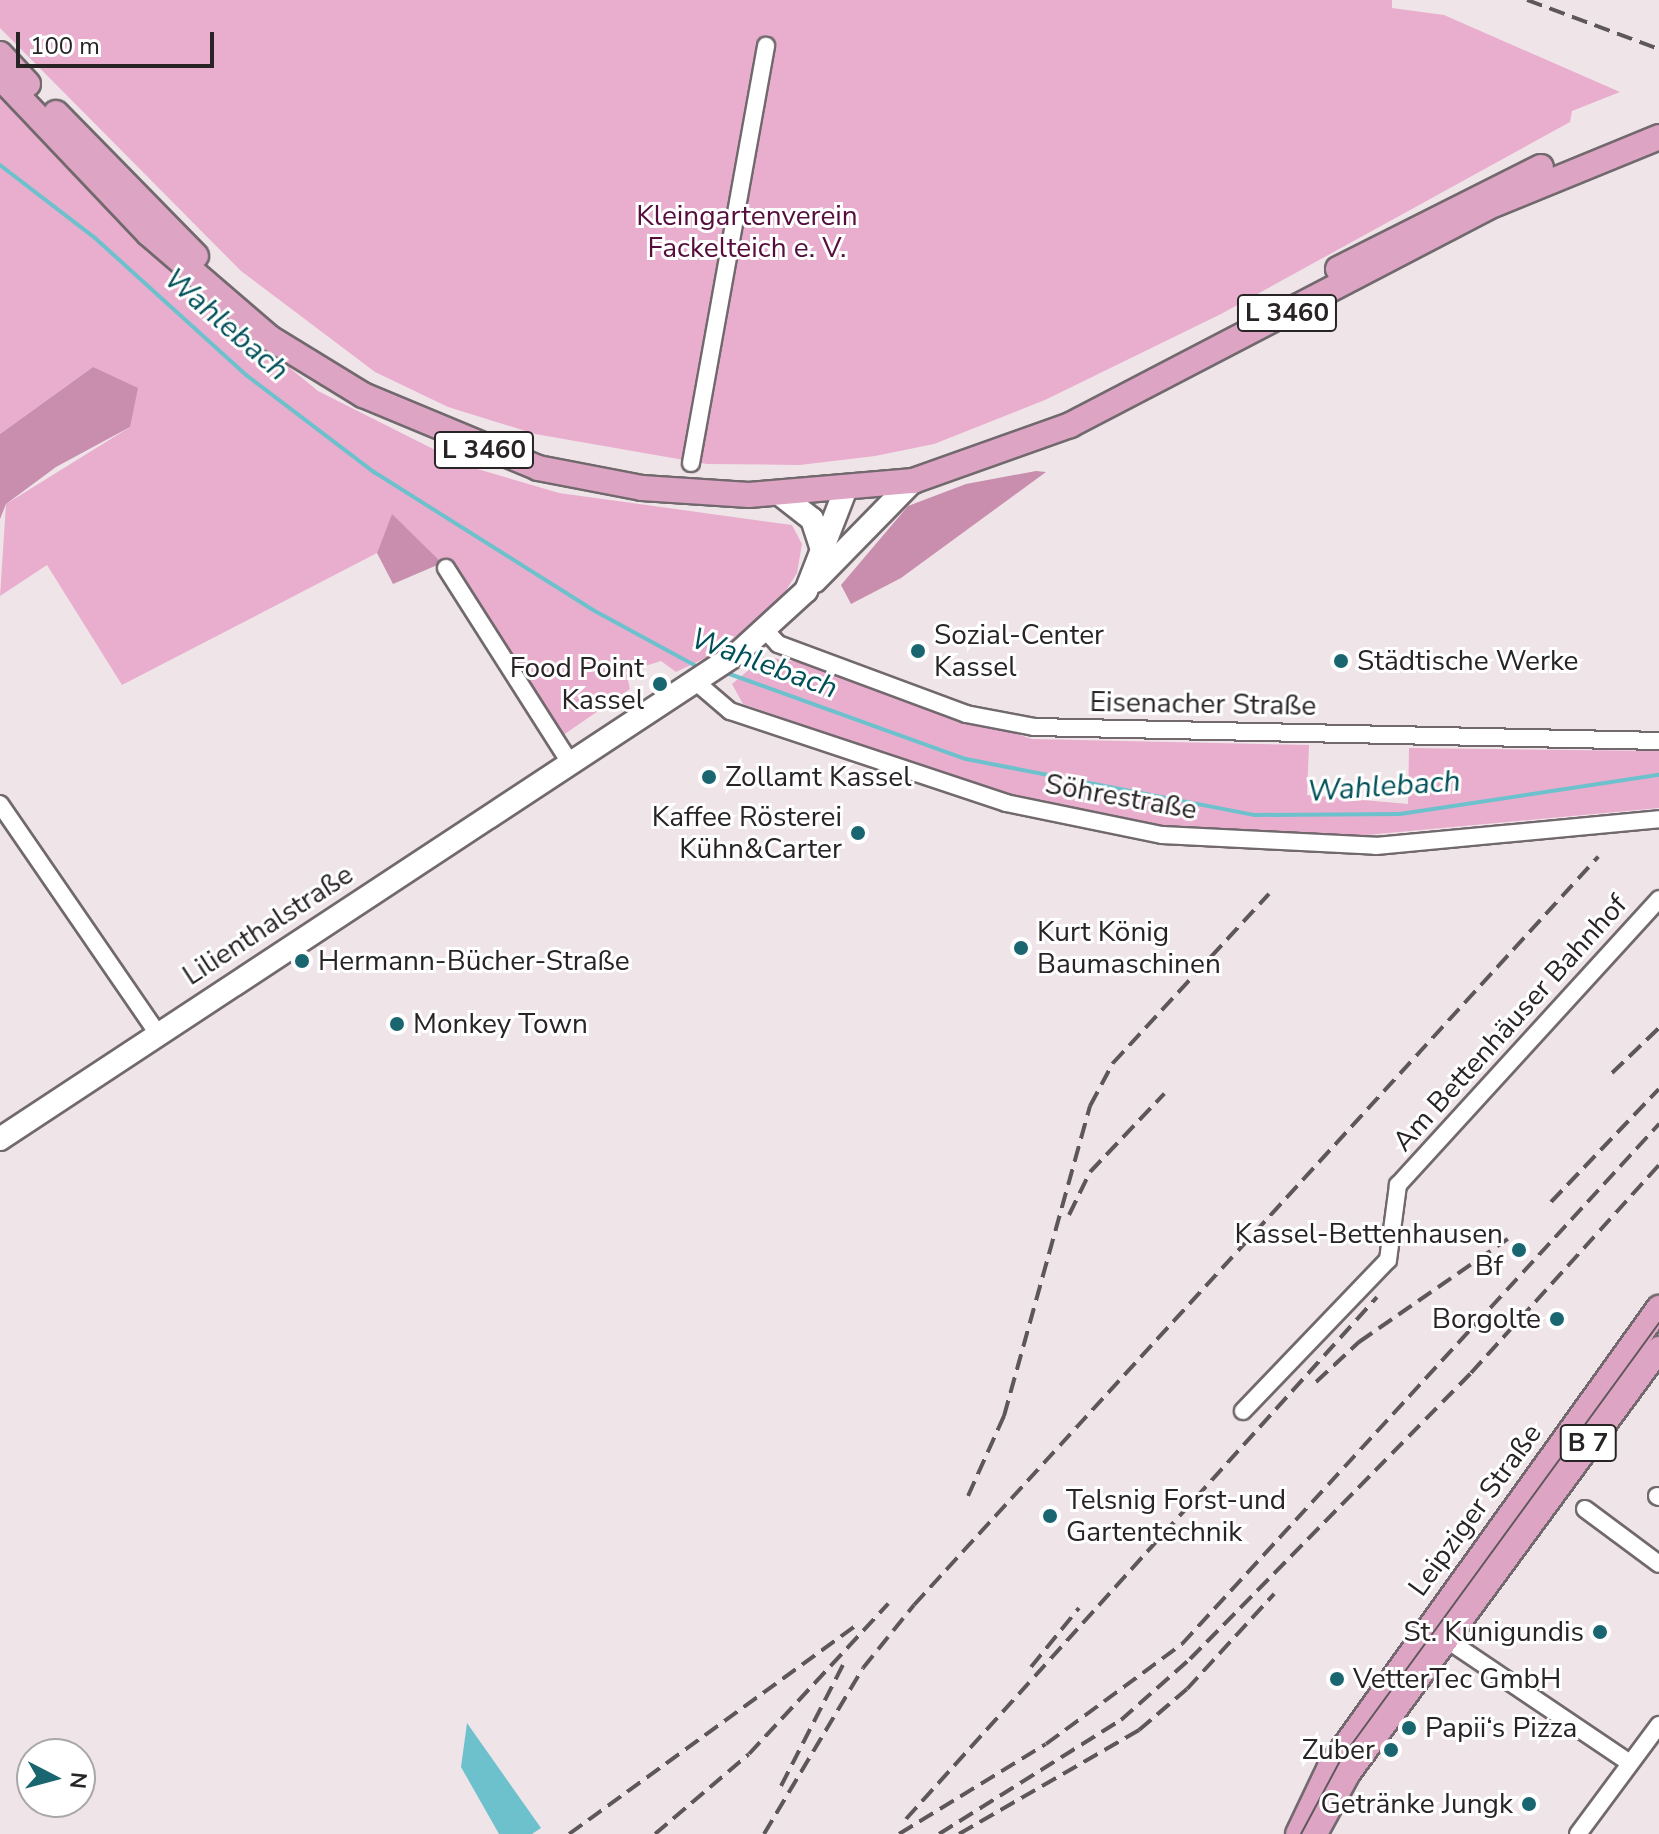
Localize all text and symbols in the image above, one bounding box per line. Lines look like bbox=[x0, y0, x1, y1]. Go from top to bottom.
scale bar bbox=[20, 16, 218, 66]
text: 100 m bbox=[30, 30, 100, 62]
park label: Kleingartenverein Fackelteich e. V. bbox=[636, 199, 858, 265]
water label: Wahlebach bbox=[156, 261, 296, 389]
road number: L 3460 bbox=[1235, 291, 1339, 335]
road number: L 3460 bbox=[432, 428, 536, 472]
place label: Sozial-Center Kassel bbox=[934, 618, 1104, 684]
water label: Wahlebach bbox=[686, 621, 842, 707]
marker: Sozial-Center Kassel bbox=[909, 642, 927, 660]
place label: Städtische Werke bbox=[1357, 644, 1579, 678]
place label: Food Point Kassel bbox=[510, 651, 644, 717]
marker: Städtische Werke bbox=[1332, 652, 1350, 670]
marker: Food Point Kassel bbox=[651, 675, 669, 693]
street label: Eisenacher Straße bbox=[1089, 685, 1317, 723]
place label: Zollamt Kassel bbox=[725, 760, 911, 794]
water label: Wahlebach bbox=[1306, 764, 1462, 810]
street label: Söhrestraße bbox=[1043, 767, 1199, 827]
marker: Zollamt Kassel bbox=[700, 768, 718, 786]
place label: Kaffee Rösterei Kühn&Carter bbox=[652, 800, 842, 866]
marker: Kaffee Rösterei Kühn&Carter bbox=[849, 824, 867, 842]
street label: Lilienthalstraße bbox=[177, 858, 359, 992]
street label: Am Bettenhäuser Bahnhof bbox=[1386, 888, 1634, 1158]
place label: Kurt König Baumaschinen bbox=[1037, 915, 1221, 981]
marker: Kurt König Baumaschinen bbox=[1012, 939, 1030, 957]
place label: Hermann-Bücher-Straße bbox=[318, 944, 630, 978]
marker: Hermann-Bücher-Straße bbox=[293, 952, 311, 970]
place label: Monkey Town bbox=[413, 1007, 588, 1041]
marker: Monkey Town bbox=[388, 1015, 406, 1033]
place label: Kassel-Bettenhausen Bf bbox=[1234, 1217, 1503, 1283]
marker: Kassel-Bettenhausen Bf bbox=[1510, 1241, 1528, 1259]
place label: Borgolte bbox=[1432, 1302, 1541, 1336]
marker: Borgolte bbox=[1548, 1310, 1566, 1328]
street label: Leipziger Straße bbox=[1401, 1417, 1549, 1603]
road number: B 7 bbox=[1558, 1421, 1618, 1465]
place label: Telsnig Forst-und Gartentechnik bbox=[1066, 1483, 1286, 1549]
marker: Telsnig Forst-und Gartentechnik bbox=[1041, 1507, 1059, 1525]
place label: St. Kunigundis bbox=[1403, 1615, 1584, 1649]
marker: St. Kunigundis bbox=[1591, 1623, 1609, 1641]
place label: VetterTec GmbH bbox=[1353, 1662, 1561, 1696]
marker: VetterTec GmbH bbox=[1328, 1670, 1346, 1688]
place label: Papii‘s Pizza bbox=[1425, 1711, 1577, 1745]
marker: Papii‘s Pizza bbox=[1400, 1719, 1418, 1737]
place label: Zuber bbox=[1302, 1733, 1375, 1767]
north arrow bbox=[16, 1738, 96, 1818]
marker: Zuber bbox=[1382, 1741, 1400, 1759]
text: N bbox=[62, 1771, 94, 1790]
place label: Getränke Jungk bbox=[1321, 1787, 1513, 1821]
marker: Getränke Jungk bbox=[1520, 1795, 1538, 1813]

